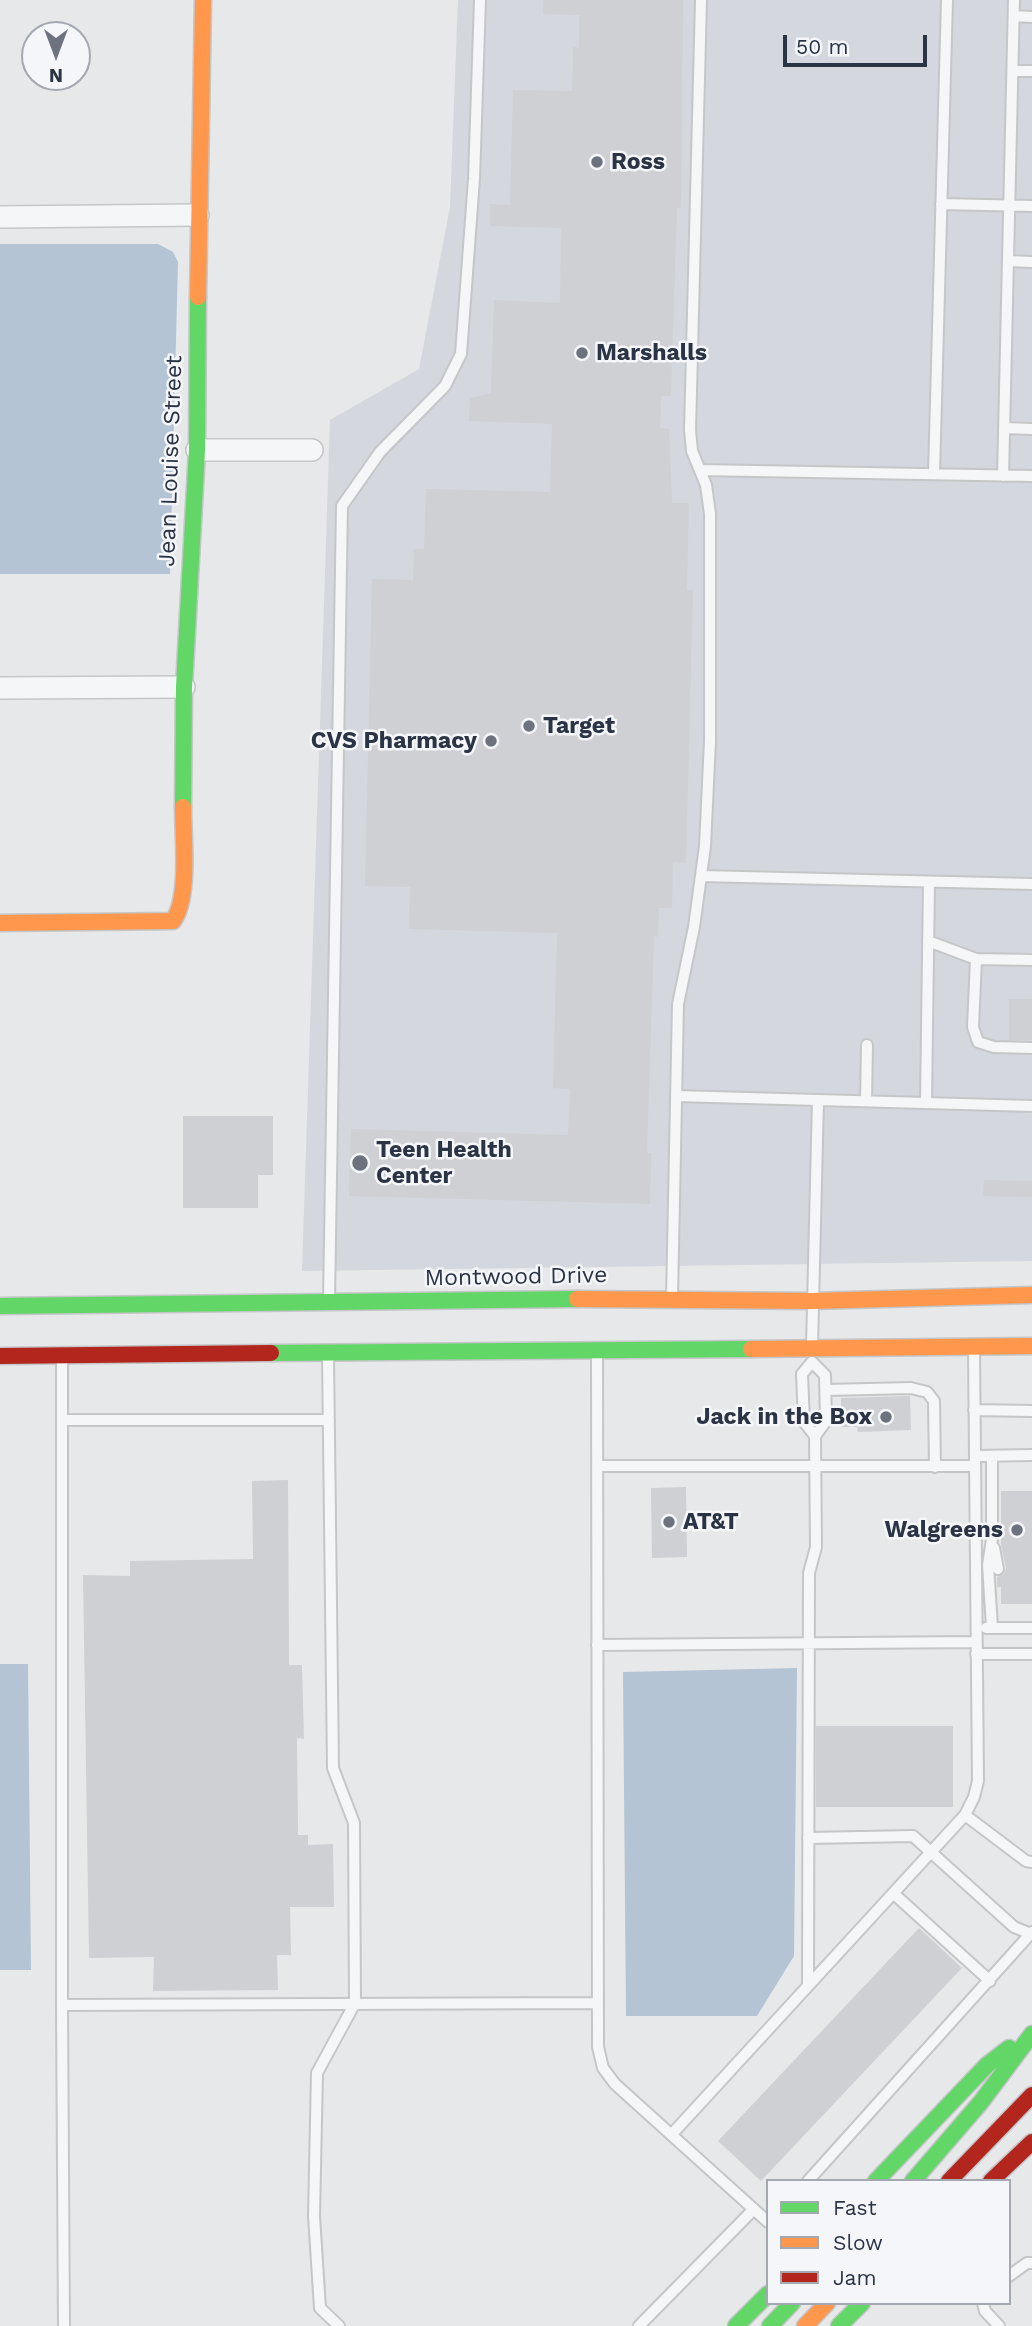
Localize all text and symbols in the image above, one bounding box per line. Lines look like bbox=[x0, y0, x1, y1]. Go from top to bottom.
north arrow bbox=[21, 21, 91, 91]
scale bar bbox=[787, 21, 930, 65]
text: 50 m bbox=[796, 34, 848, 59]
text: N bbox=[49, 64, 63, 87]
place label: Ross bbox=[611, 148, 665, 176]
marker: Ross bbox=[589, 154, 605, 170]
place label: Marshalls bbox=[596, 339, 707, 367]
marker: Marshalls bbox=[574, 345, 590, 361]
street label: Jean Louise Street bbox=[154, 355, 188, 567]
place label: Target bbox=[543, 712, 615, 740]
marker: Target bbox=[521, 718, 537, 734]
place label: CVS Pharmacy bbox=[311, 727, 477, 755]
marker: CVS Pharmacy bbox=[483, 733, 499, 749]
place label: Teen Health Center bbox=[376, 1136, 512, 1190]
marker: Teen Health Center bbox=[350, 1153, 370, 1173]
street label: Montwood Drive bbox=[424, 1262, 608, 1292]
place label: Jack in the Box bbox=[696, 1403, 872, 1431]
marker: Jack in the Box bbox=[878, 1409, 894, 1425]
place label: AT&T bbox=[683, 1508, 739, 1536]
marker: AT&T bbox=[661, 1514, 677, 1530]
place label: Walgreens bbox=[884, 1516, 1003, 1544]
marker: Walgreens bbox=[1009, 1522, 1025, 1538]
legend bbox=[766, 2179, 1011, 2305]
text: Fast bbox=[833, 2195, 877, 2220]
text: Slow bbox=[833, 2230, 883, 2255]
text: Jam bbox=[833, 2265, 876, 2290]

